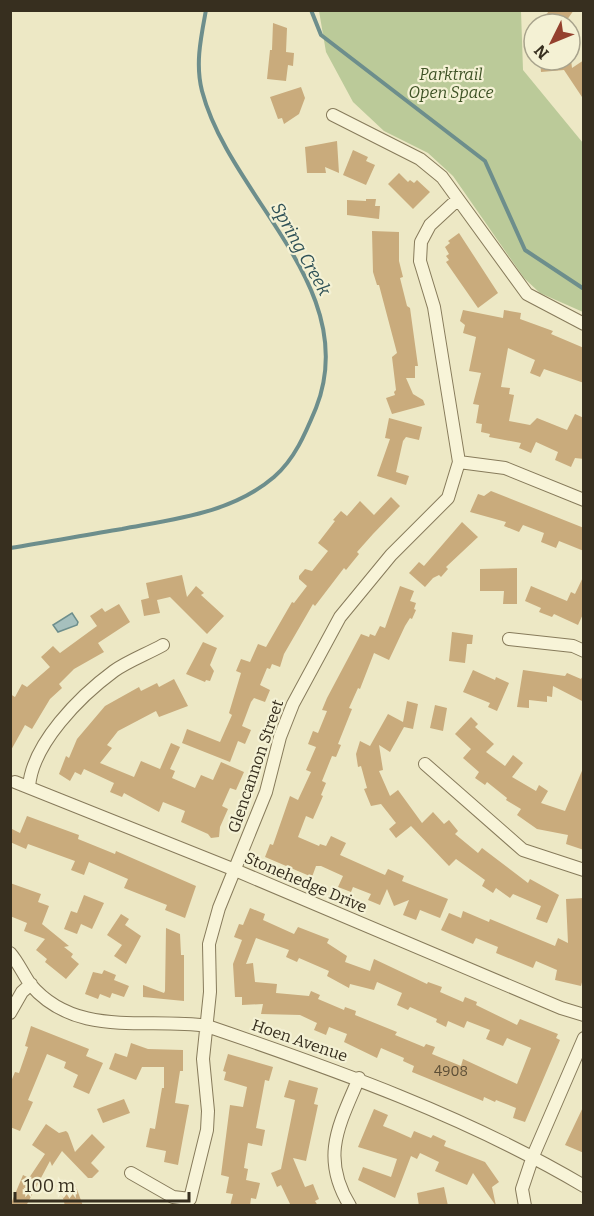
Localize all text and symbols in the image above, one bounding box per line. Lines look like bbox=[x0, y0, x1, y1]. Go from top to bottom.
north arrow bbox=[522, 12, 582, 72]
text: N bbox=[530, 41, 553, 63]
park label: Parktrail Open Space bbox=[408, 65, 494, 102]
water label: Spring Creek bbox=[266, 199, 336, 300]
street label: Glencannon Street bbox=[224, 697, 287, 835]
street label: Stonehedge Drive bbox=[242, 848, 370, 917]
street label: Hoen Avenue bbox=[249, 1015, 350, 1066]
house number: 4908 bbox=[434, 1063, 468, 1080]
scale bar bbox=[15, 1165, 189, 1203]
text: 100 m bbox=[24, 1175, 75, 1197]

